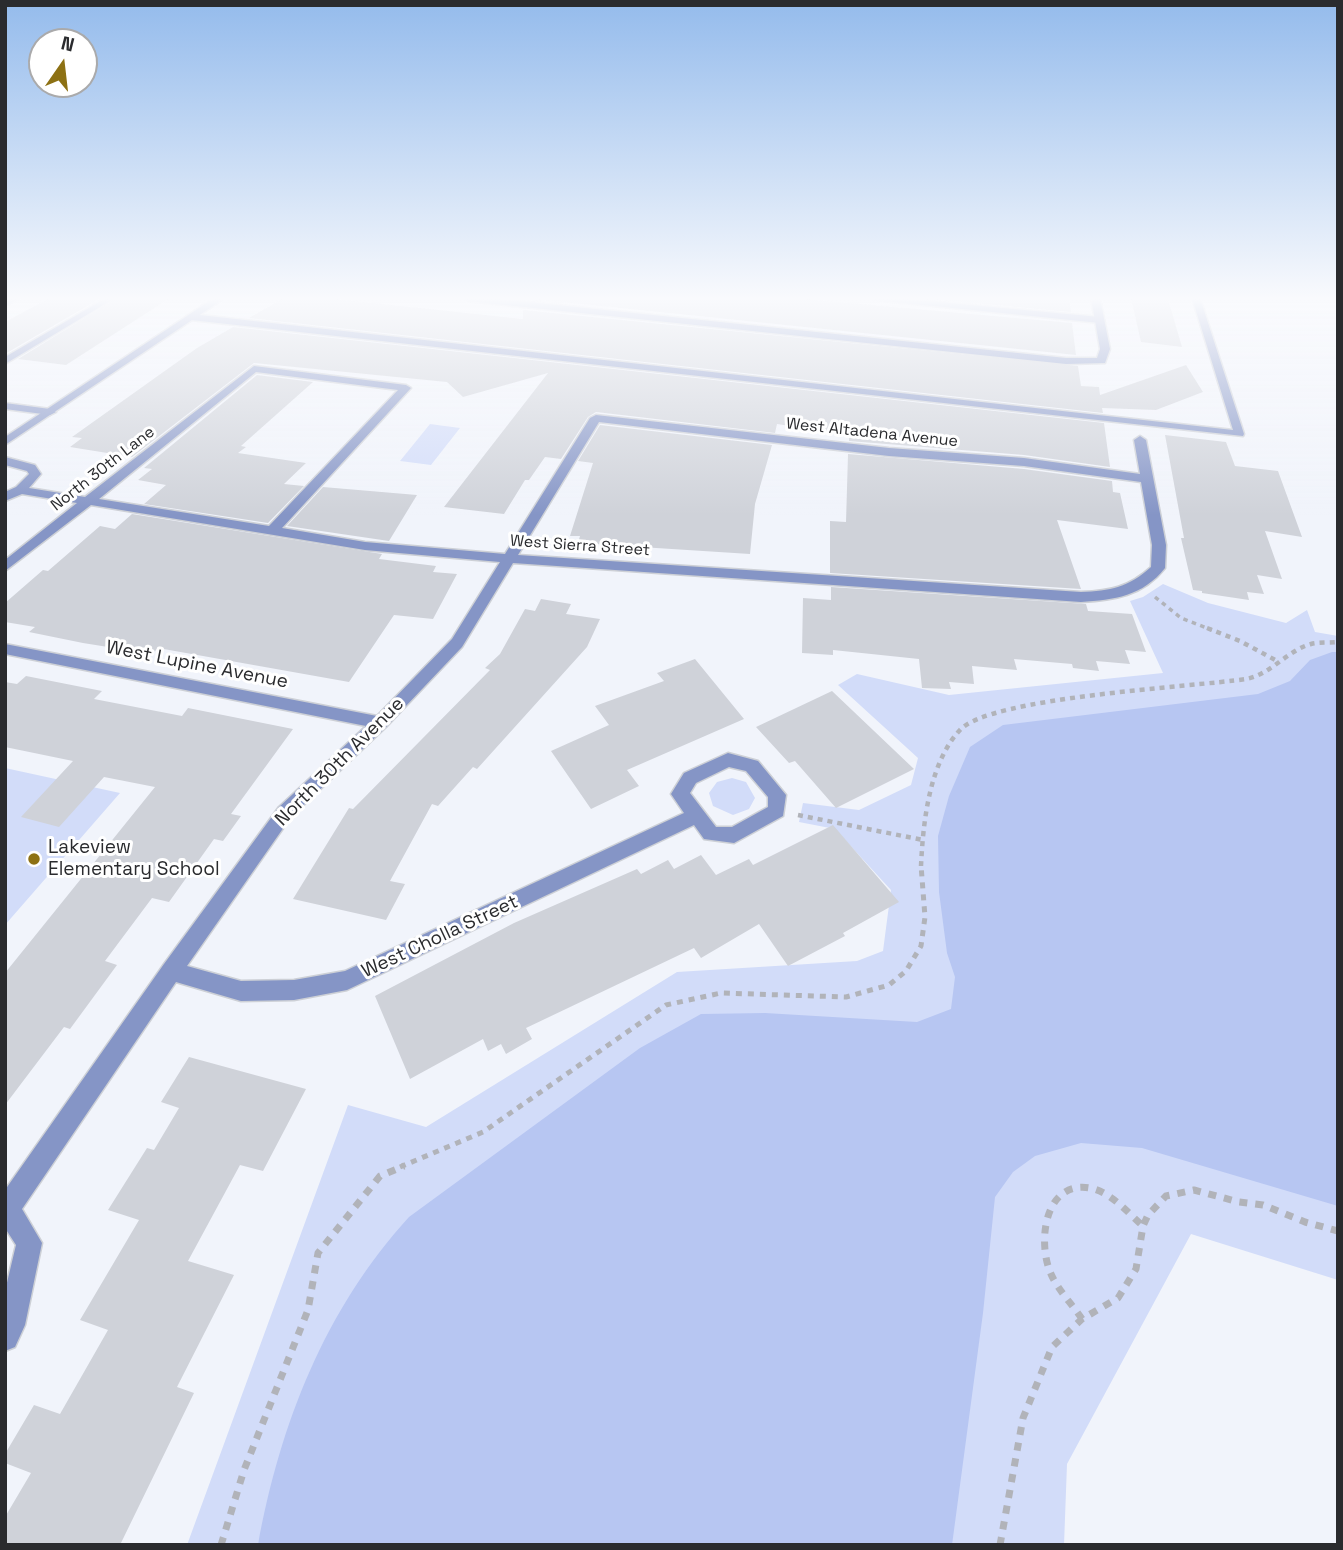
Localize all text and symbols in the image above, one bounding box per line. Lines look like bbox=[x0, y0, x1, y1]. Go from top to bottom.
north arrow bbox=[28, 28, 98, 98]
text: N bbox=[59, 30, 77, 58]
street label: West Altadena Avenue bbox=[785, 414, 959, 452]
street label: North 30th Lane bbox=[47, 423, 159, 515]
street label: West Sierra Street bbox=[509, 532, 651, 560]
street label: West Lupine Avenue bbox=[104, 636, 290, 694]
street label: North 30th Avenue bbox=[271, 693, 409, 831]
place label: Lakeview Elementary School bbox=[48, 837, 220, 881]
marker: Lakeview Elementary School bbox=[26, 851, 42, 867]
street label: West Cholla Street bbox=[358, 891, 522, 983]

